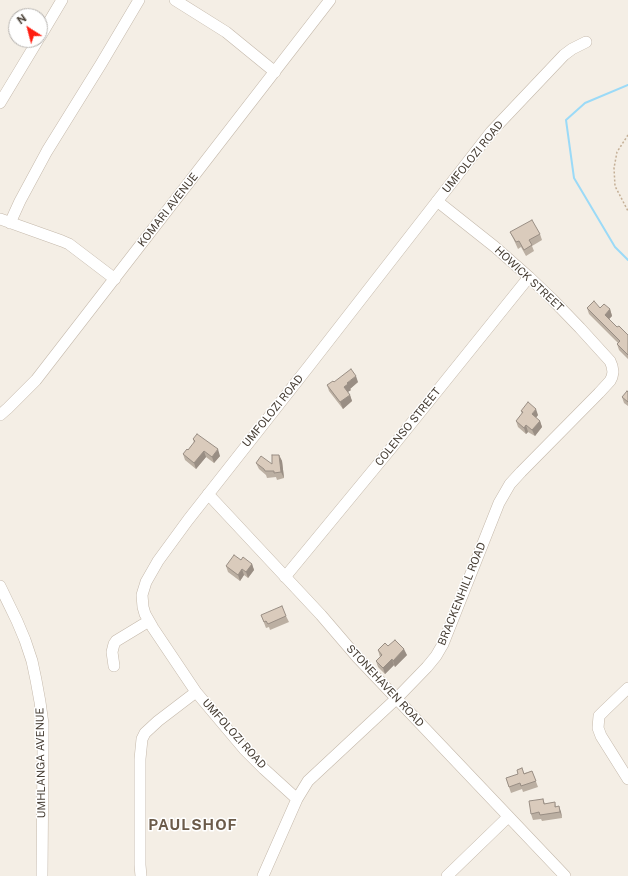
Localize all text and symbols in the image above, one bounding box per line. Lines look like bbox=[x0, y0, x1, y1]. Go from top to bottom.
north arrow bbox=[8, 8, 48, 48]
text: N bbox=[15, 12, 29, 26]
street label: UMFOLOZI ROAD bbox=[440, 118, 506, 196]
street label: KOMARI AVENUE bbox=[135, 170, 201, 250]
street label: HOWICK STREET bbox=[492, 244, 566, 314]
street label: UMFOLOZI ROAD bbox=[240, 372, 306, 450]
street label: COLENSO STREET bbox=[372, 385, 444, 469]
street label: BRACKENHILL ROAD bbox=[435, 541, 489, 647]
street label: STONEHAVEN ROAD bbox=[343, 642, 427, 730]
street label: UMFOLOZI ROAD bbox=[199, 696, 269, 772]
street label: UMHLANGA AVENUE bbox=[33, 708, 49, 818]
district label: PAULSHOF bbox=[148, 816, 238, 834]

